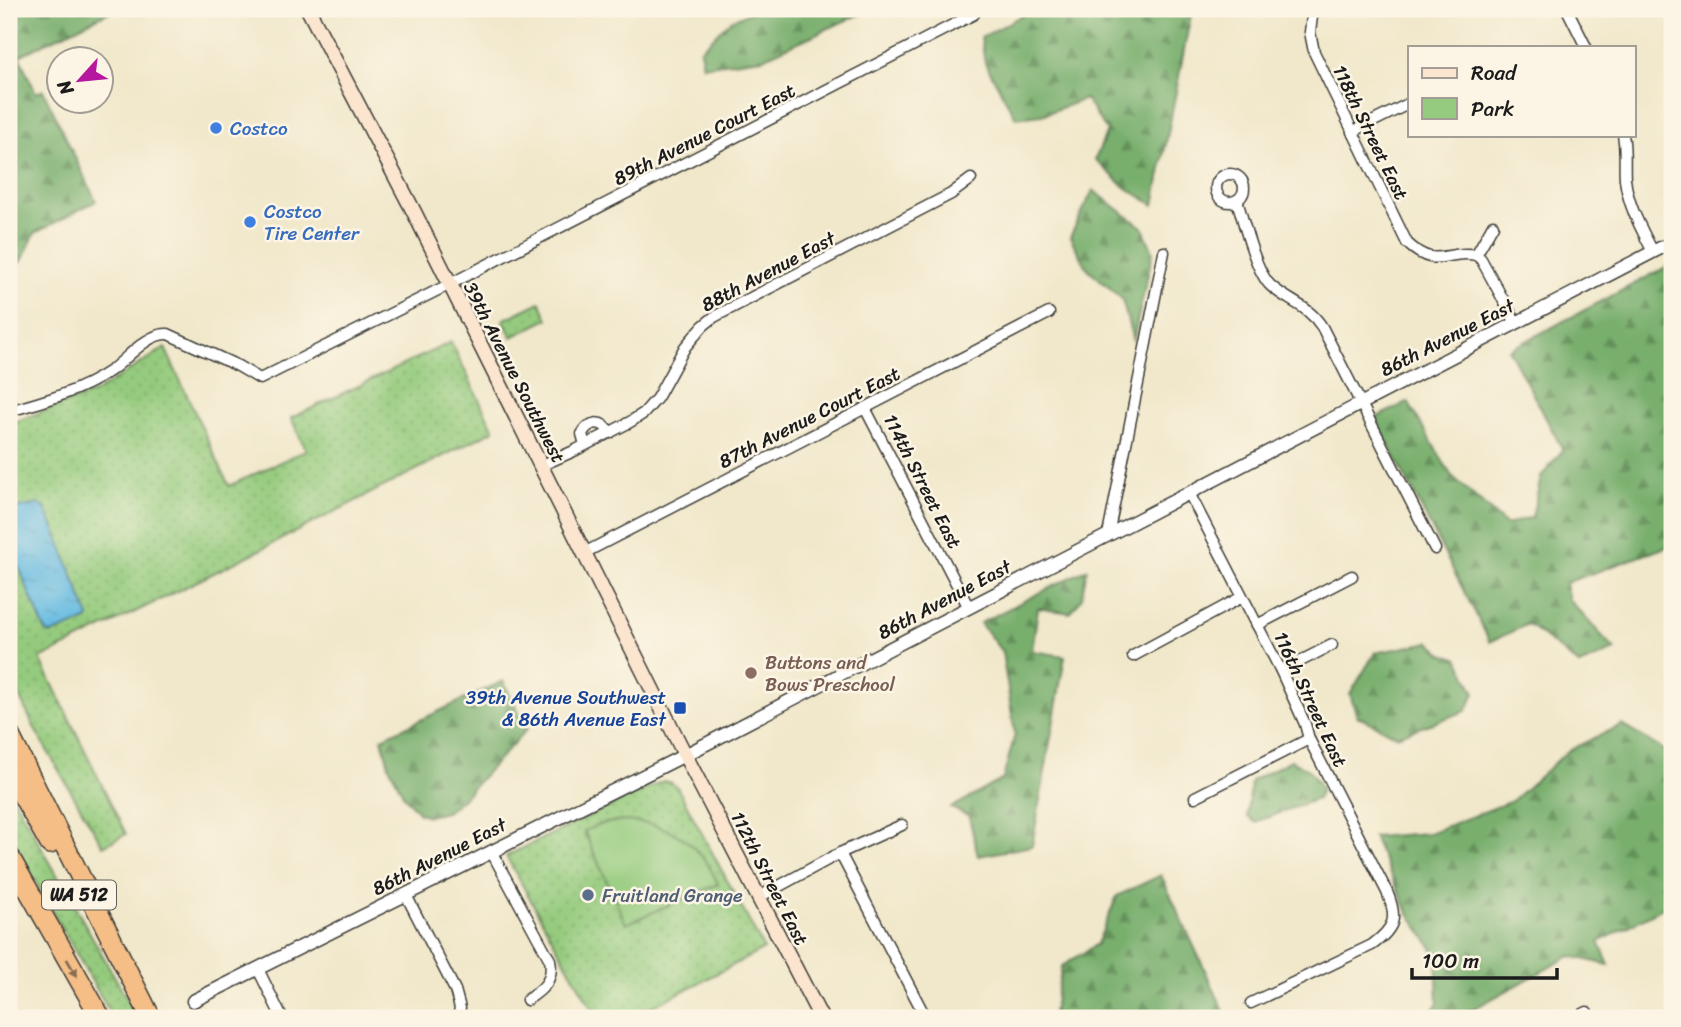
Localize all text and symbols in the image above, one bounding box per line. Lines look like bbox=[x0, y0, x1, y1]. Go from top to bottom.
north arrow bbox=[46, 46, 116, 116]
legend bbox=[1408, 46, 1636, 136]
text: Road bbox=[1471, 54, 1518, 92]
street label: 118th Street East bbox=[1323, 59, 1418, 206]
text: N bbox=[47, 73, 83, 102]
street label: 89th Avenue Court East bbox=[607, 74, 801, 195]
text: Park bbox=[1471, 90, 1514, 128]
place label: Costco bbox=[230, 112, 288, 145]
marker: Costco bbox=[208, 120, 224, 136]
place label: Costco Tire Center bbox=[264, 195, 360, 250]
marker: Costco Tire Center bbox=[242, 214, 258, 230]
street label: 88th Avenue East bbox=[695, 221, 843, 321]
street label: 39th Avenue Southwest bbox=[454, 276, 575, 469]
street label: 86th Avenue East bbox=[1374, 289, 1522, 386]
street label: 87th Avenue Court East bbox=[713, 357, 906, 478]
street label: 114th Street East bbox=[874, 408, 971, 555]
street label: 86th Avenue East bbox=[871, 550, 1018, 649]
street label: 116th Street East bbox=[1265, 626, 1356, 773]
place label: Buttons and Bows Preschool bbox=[765, 646, 895, 701]
marker: Buttons and Bows Preschool bbox=[743, 665, 759, 681]
place label: 39th Avenue Southwest & 86th Avenue East bbox=[466, 681, 667, 736]
marker: 39th Avenue Southwest & 86th Avenue East bbox=[672, 700, 688, 716]
street label: 112th Street East bbox=[722, 805, 818, 951]
street label: 86th Avenue East bbox=[366, 808, 514, 905]
place label: Fruitland Grange bbox=[602, 879, 743, 912]
road number: WA 512 bbox=[42, 880, 116, 910]
marker: Fruitland Grange bbox=[580, 887, 596, 903]
scale bar bbox=[1412, 936, 1557, 980]
text: 100 m bbox=[1422, 942, 1479, 980]
one-way arrow bbox=[66, 958, 78, 977]

